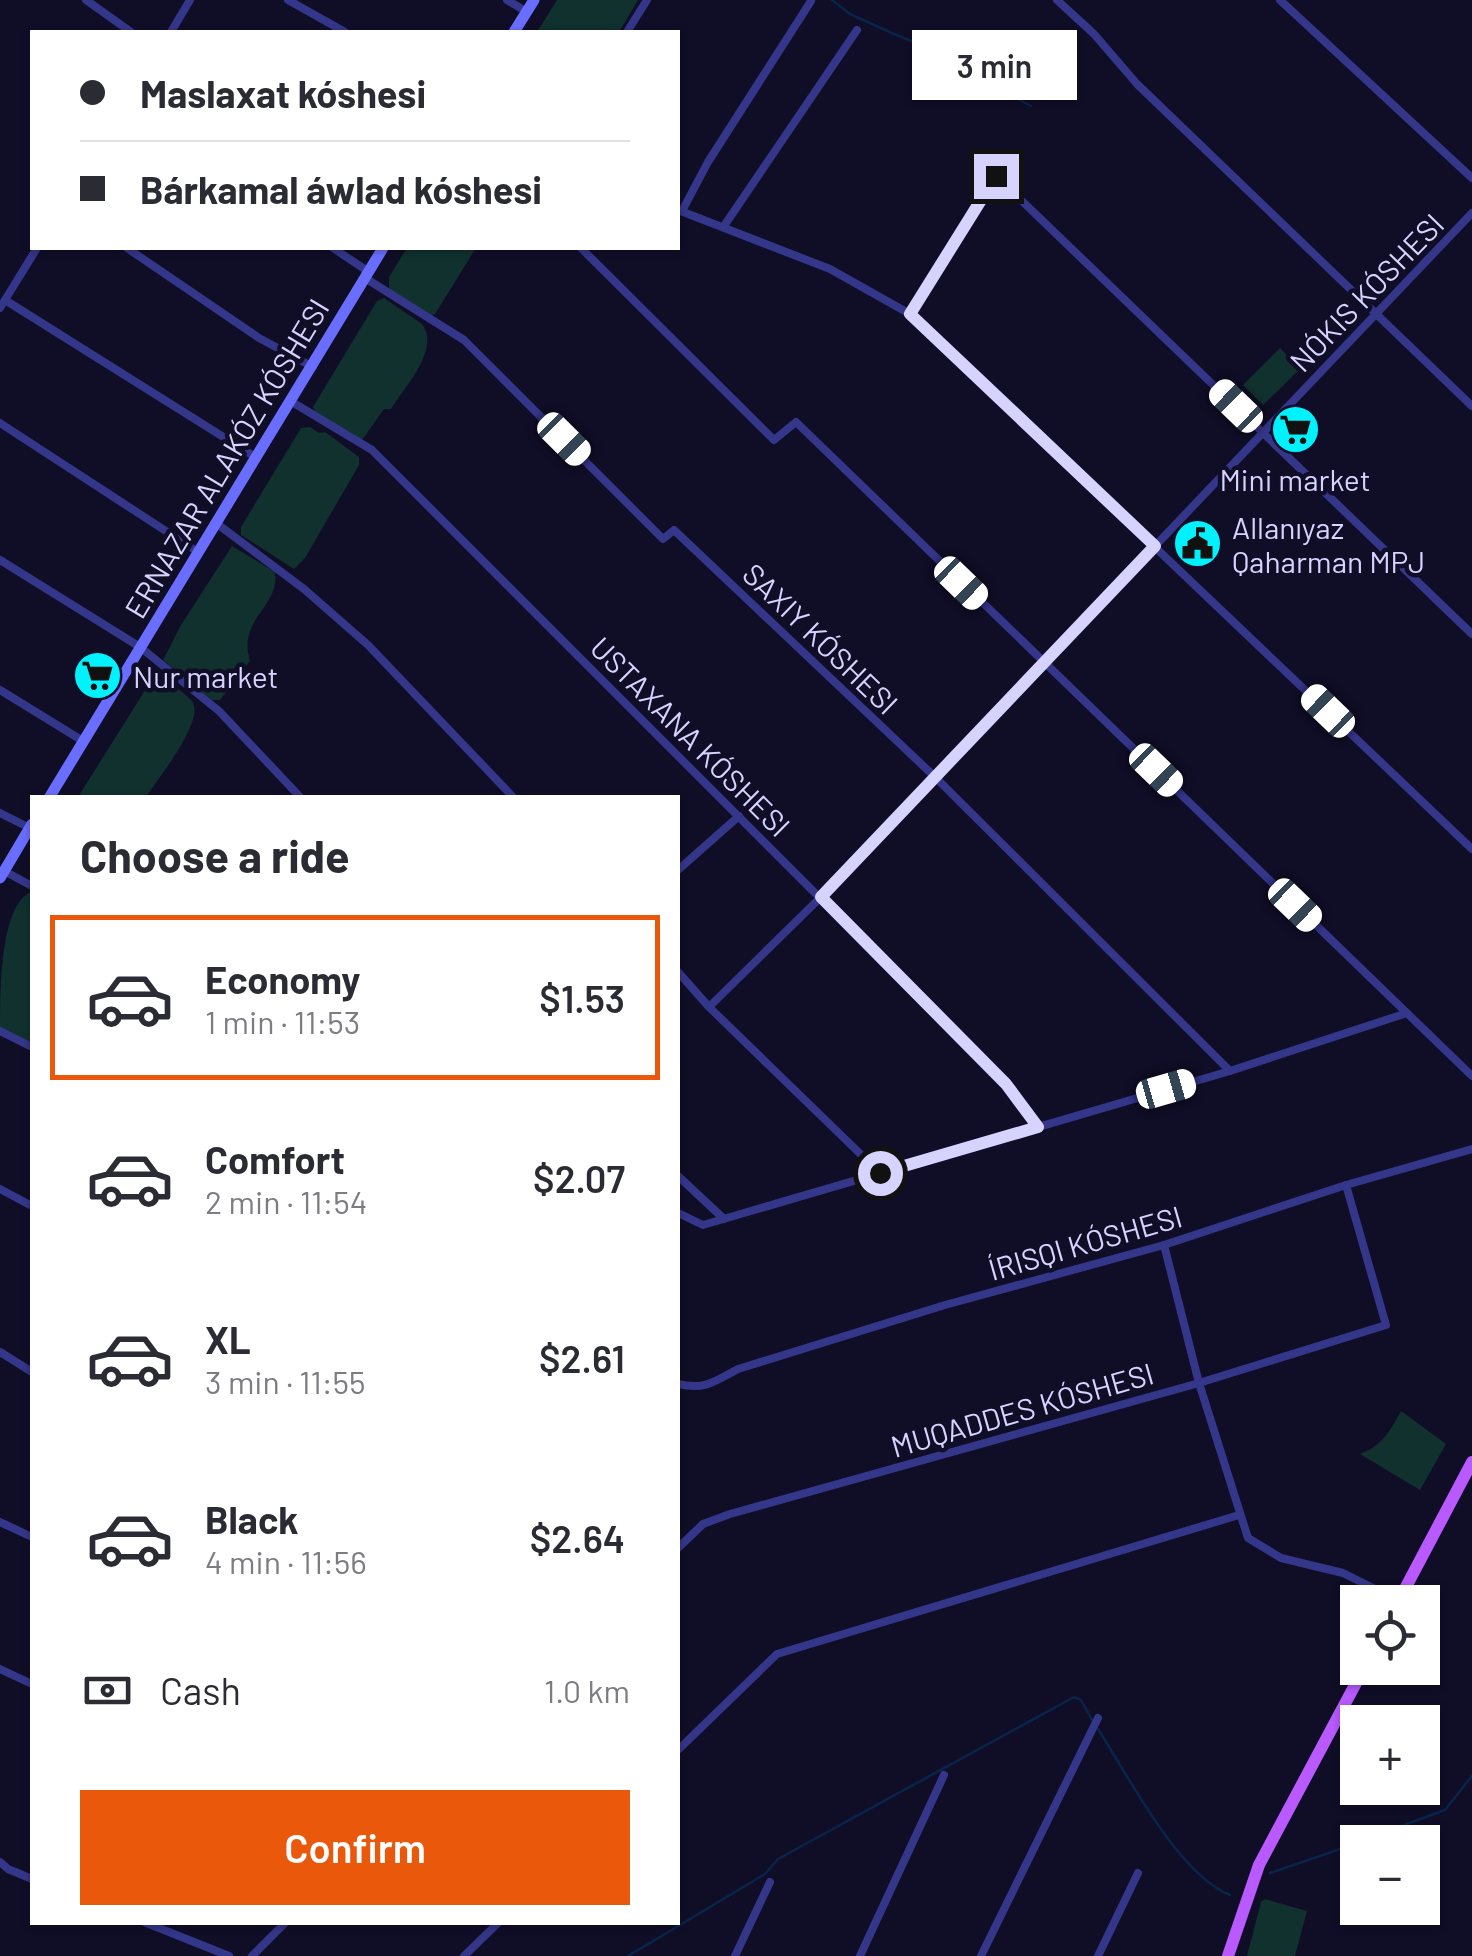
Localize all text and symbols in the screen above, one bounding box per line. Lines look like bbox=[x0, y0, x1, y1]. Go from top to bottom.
callout: 3 min bbox=[914, 31, 1078, 101]
text: 3 min bbox=[957, 46, 1032, 84]
text: Maslaxat kóshesi bbox=[140, 70, 426, 116]
route end bbox=[974, 154, 1019, 199]
text: Bárkamal áwlad kóshesi bbox=[140, 166, 542, 212]
street label: NÓKIS KÓSHESI bbox=[1282, 205, 1450, 379]
street label: ERNAZAR ALAKÓZ KÓSHESI bbox=[116, 292, 336, 624]
car bbox=[1204, 374, 1268, 438]
supermarket icon: Mini market bbox=[1269, 404, 1321, 456]
car bbox=[532, 407, 596, 471]
place label: Mini market bbox=[1219, 461, 1371, 497]
place label: Allanıyaz Qaharman MPJ bbox=[1232, 509, 1425, 579]
public building icon: Allanıyaz Qaharman MPJ bbox=[1171, 518, 1223, 570]
car bbox=[929, 551, 993, 615]
street label: SAXIY KÓSHESI bbox=[736, 555, 906, 721]
street label: USTAXANA KÓSHESI bbox=[584, 629, 798, 843]
supermarket icon: Nur market bbox=[72, 650, 124, 702]
place label: Nur market bbox=[133, 658, 279, 694]
car bbox=[1296, 679, 1360, 743]
car bbox=[1124, 738, 1188, 802]
text: Choose a ride bbox=[80, 828, 350, 882]
car bbox=[1263, 873, 1327, 937]
icon: car bbox=[85, 953, 175, 1043]
text: Economy bbox=[205, 956, 360, 1002]
text: $1.53 bbox=[539, 975, 625, 1021]
text: 1 min · 11:53 bbox=[205, 1002, 360, 1040]
car bbox=[1133, 1066, 1199, 1112]
icon: car bbox=[85, 1133, 175, 1223]
text: Comfort bbox=[205, 1136, 345, 1182]
route start bbox=[858, 1151, 903, 1196]
text: $2.07 bbox=[533, 1155, 625, 1201]
text: 2 min · 11:54 bbox=[205, 1182, 367, 1220]
street label: ÍRISQI KÓSHESI bbox=[984, 1197, 1186, 1287]
icon: car bbox=[85, 1313, 175, 1403]
text: XL bbox=[205, 1316, 251, 1362]
text: $2.61 bbox=[539, 1335, 625, 1381]
street label: MUQADDES KÓSHESI bbox=[887, 1354, 1157, 1464]
text: 3 min · 11:55 bbox=[205, 1362, 366, 1400]
icon: car bbox=[85, 1493, 175, 1583]
text: Black bbox=[205, 1496, 299, 1542]
text: $2.64 bbox=[530, 1515, 625, 1561]
text: 4 min · 11:56 bbox=[205, 1542, 367, 1580]
map controls bbox=[1340, 1585, 1440, 1925]
button: locate bbox=[1340, 1585, 1440, 1685]
icon: cash bbox=[80, 1663, 135, 1718]
text: Cash bbox=[160, 1667, 241, 1713]
text: 1.0 km bbox=[544, 1671, 630, 1709]
button: + bbox=[1340, 1705, 1440, 1805]
button: Confirm bbox=[80, 1790, 630, 1905]
button: − bbox=[1340, 1825, 1440, 1925]

